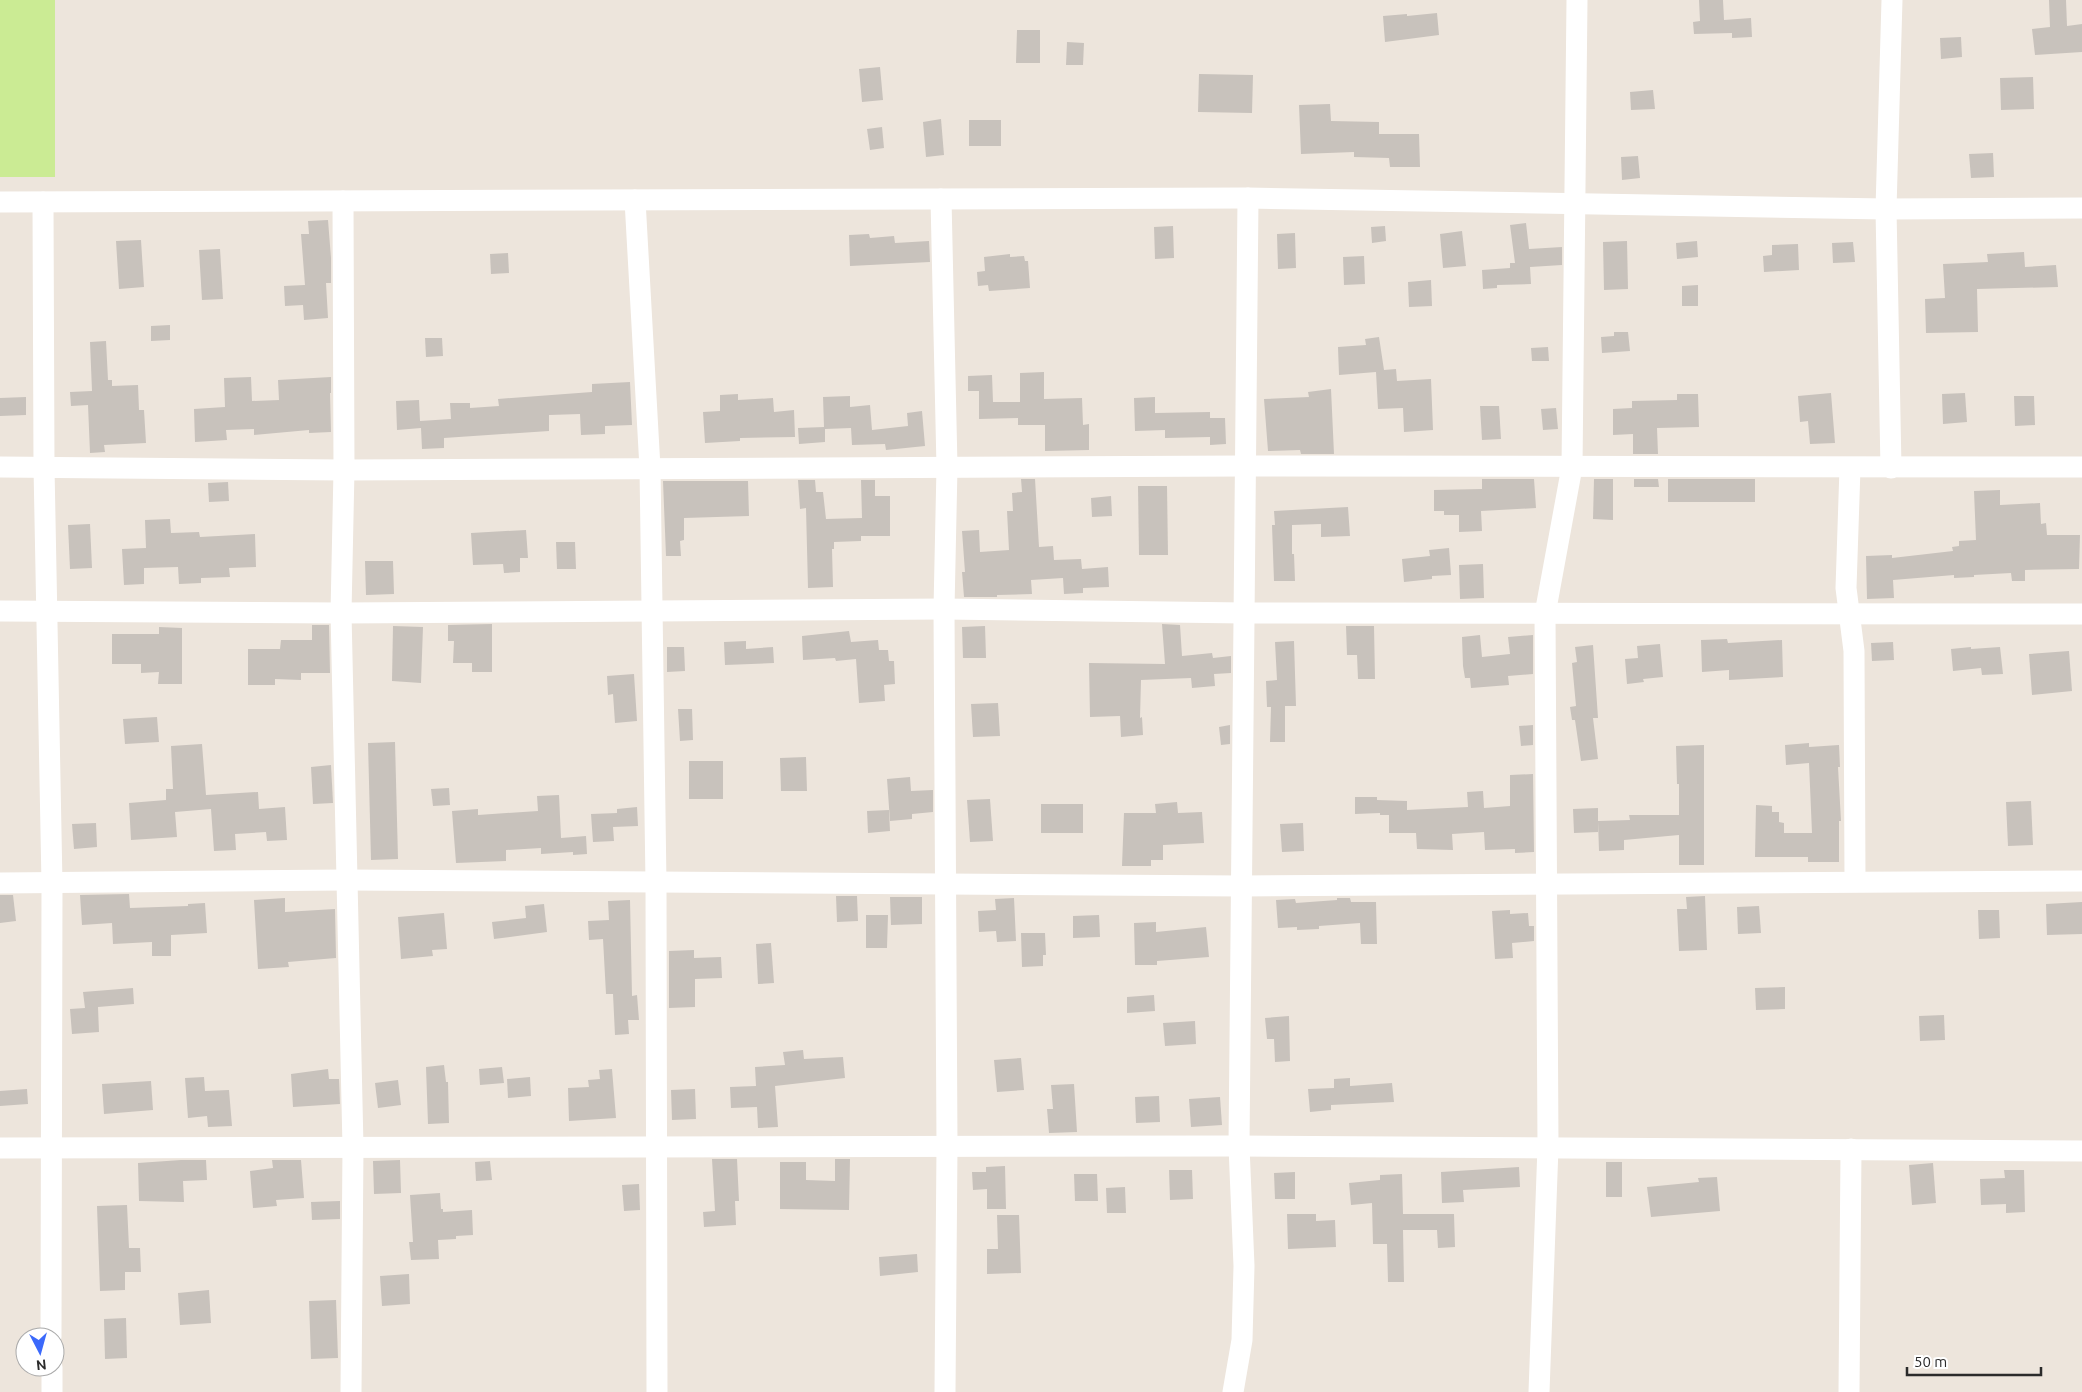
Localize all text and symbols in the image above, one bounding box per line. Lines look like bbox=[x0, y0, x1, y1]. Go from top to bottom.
north arrow bbox=[15, 1327, 65, 1377]
scale bar bbox=[1907, 1344, 2041, 1376]
text: 50 m bbox=[1914, 1353, 1947, 1370]
text: N bbox=[35, 1356, 47, 1373]

